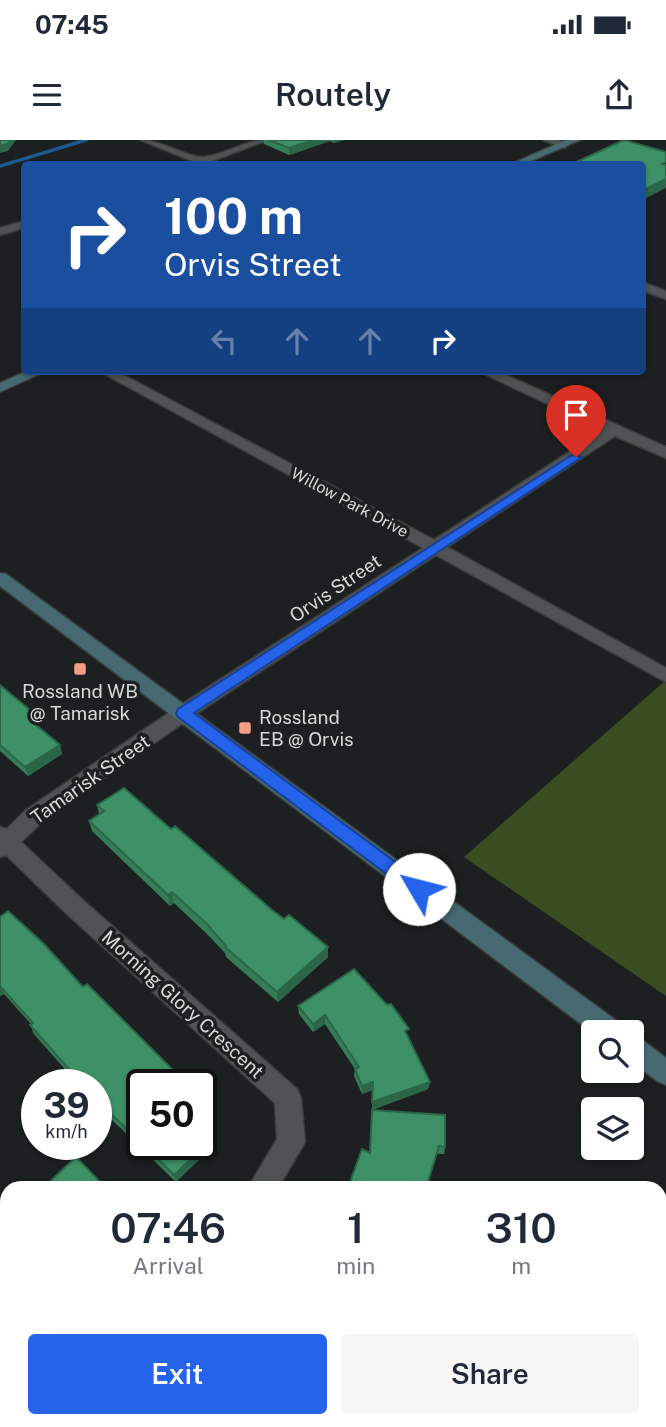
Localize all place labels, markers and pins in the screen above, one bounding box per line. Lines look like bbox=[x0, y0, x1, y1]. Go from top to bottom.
pin bbox=[546, 385, 606, 457]
marker: Rossland WB @ Tamarisk bbox=[72, 661, 88, 677]
place label: Rossland WB @ Tamarisk bbox=[22, 680, 138, 724]
place label: Rossland EB @ Orvis bbox=[259, 706, 354, 750]
marker: Rossland EB @ Orvis bbox=[237, 720, 253, 736]

